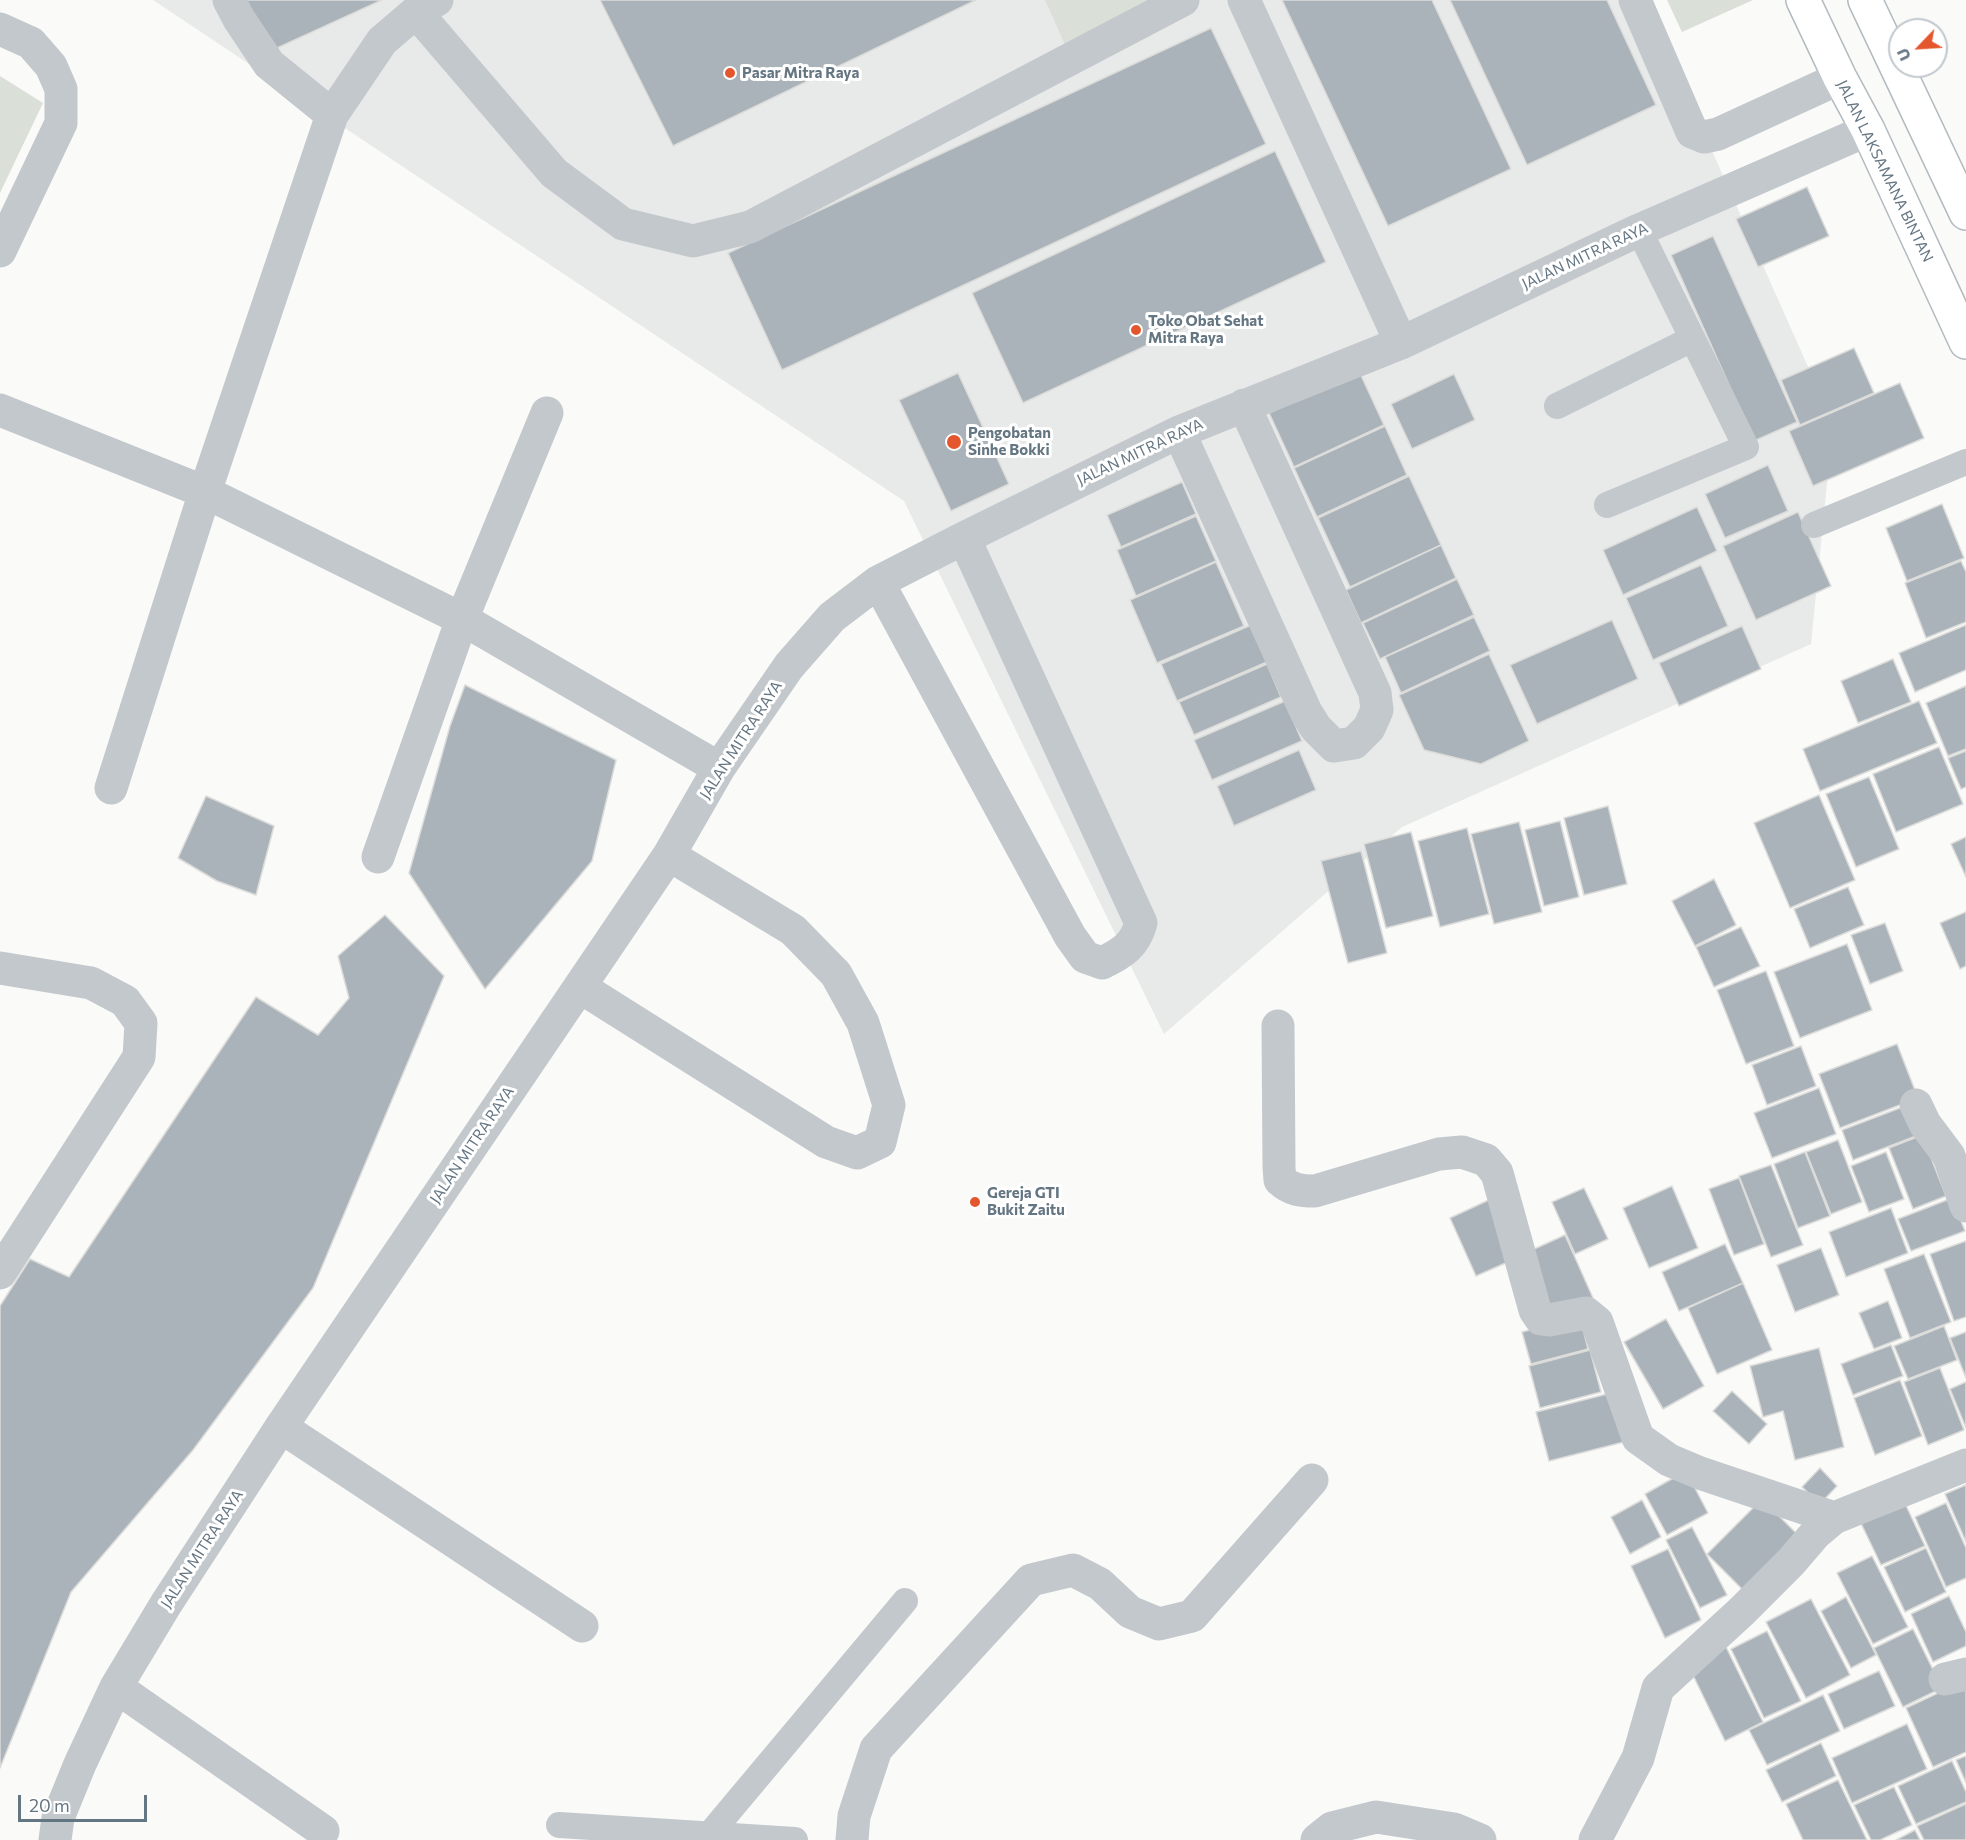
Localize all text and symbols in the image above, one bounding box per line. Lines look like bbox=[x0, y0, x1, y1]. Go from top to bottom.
north arrow bbox=[1888, 18, 1948, 78]
text: U bbox=[1892, 46, 1914, 64]
place label: Pasar Mitra Raya bbox=[742, 64, 859, 82]
marker: Pasar Mitra Raya bbox=[723, 66, 737, 80]
street label: JALAN LAKSAMANA BINTAN bbox=[1833, 77, 1937, 265]
street label: JALAN MITRA RAYA bbox=[1519, 219, 1651, 293]
place label: Toko Obat Sehat Mitra Raya bbox=[1148, 312, 1264, 347]
marker: Toko Obat Sehat Mitra Raya bbox=[1129, 323, 1143, 337]
street label: JALAN MITRA RAYA bbox=[1074, 415, 1206, 489]
place label: Pengobatan Sinhe Bokki bbox=[968, 424, 1051, 459]
marker: Pengobatan Sinhe Bokki bbox=[945, 433, 963, 451]
street label: JALAN MITRA RAYA bbox=[696, 678, 786, 802]
street label: JALAN MITRA RAYA bbox=[426, 1083, 518, 1207]
place label: Gereja GTI Bukit Zaitu bbox=[987, 1184, 1065, 1219]
marker: Gereja GTI Bukit Zaitu bbox=[968, 1195, 982, 1209]
street label: JALAN MITRA RAYA bbox=[157, 1487, 247, 1611]
scale bar bbox=[21, 1783, 150, 1821]
text: 20 m bbox=[29, 1794, 70, 1816]

